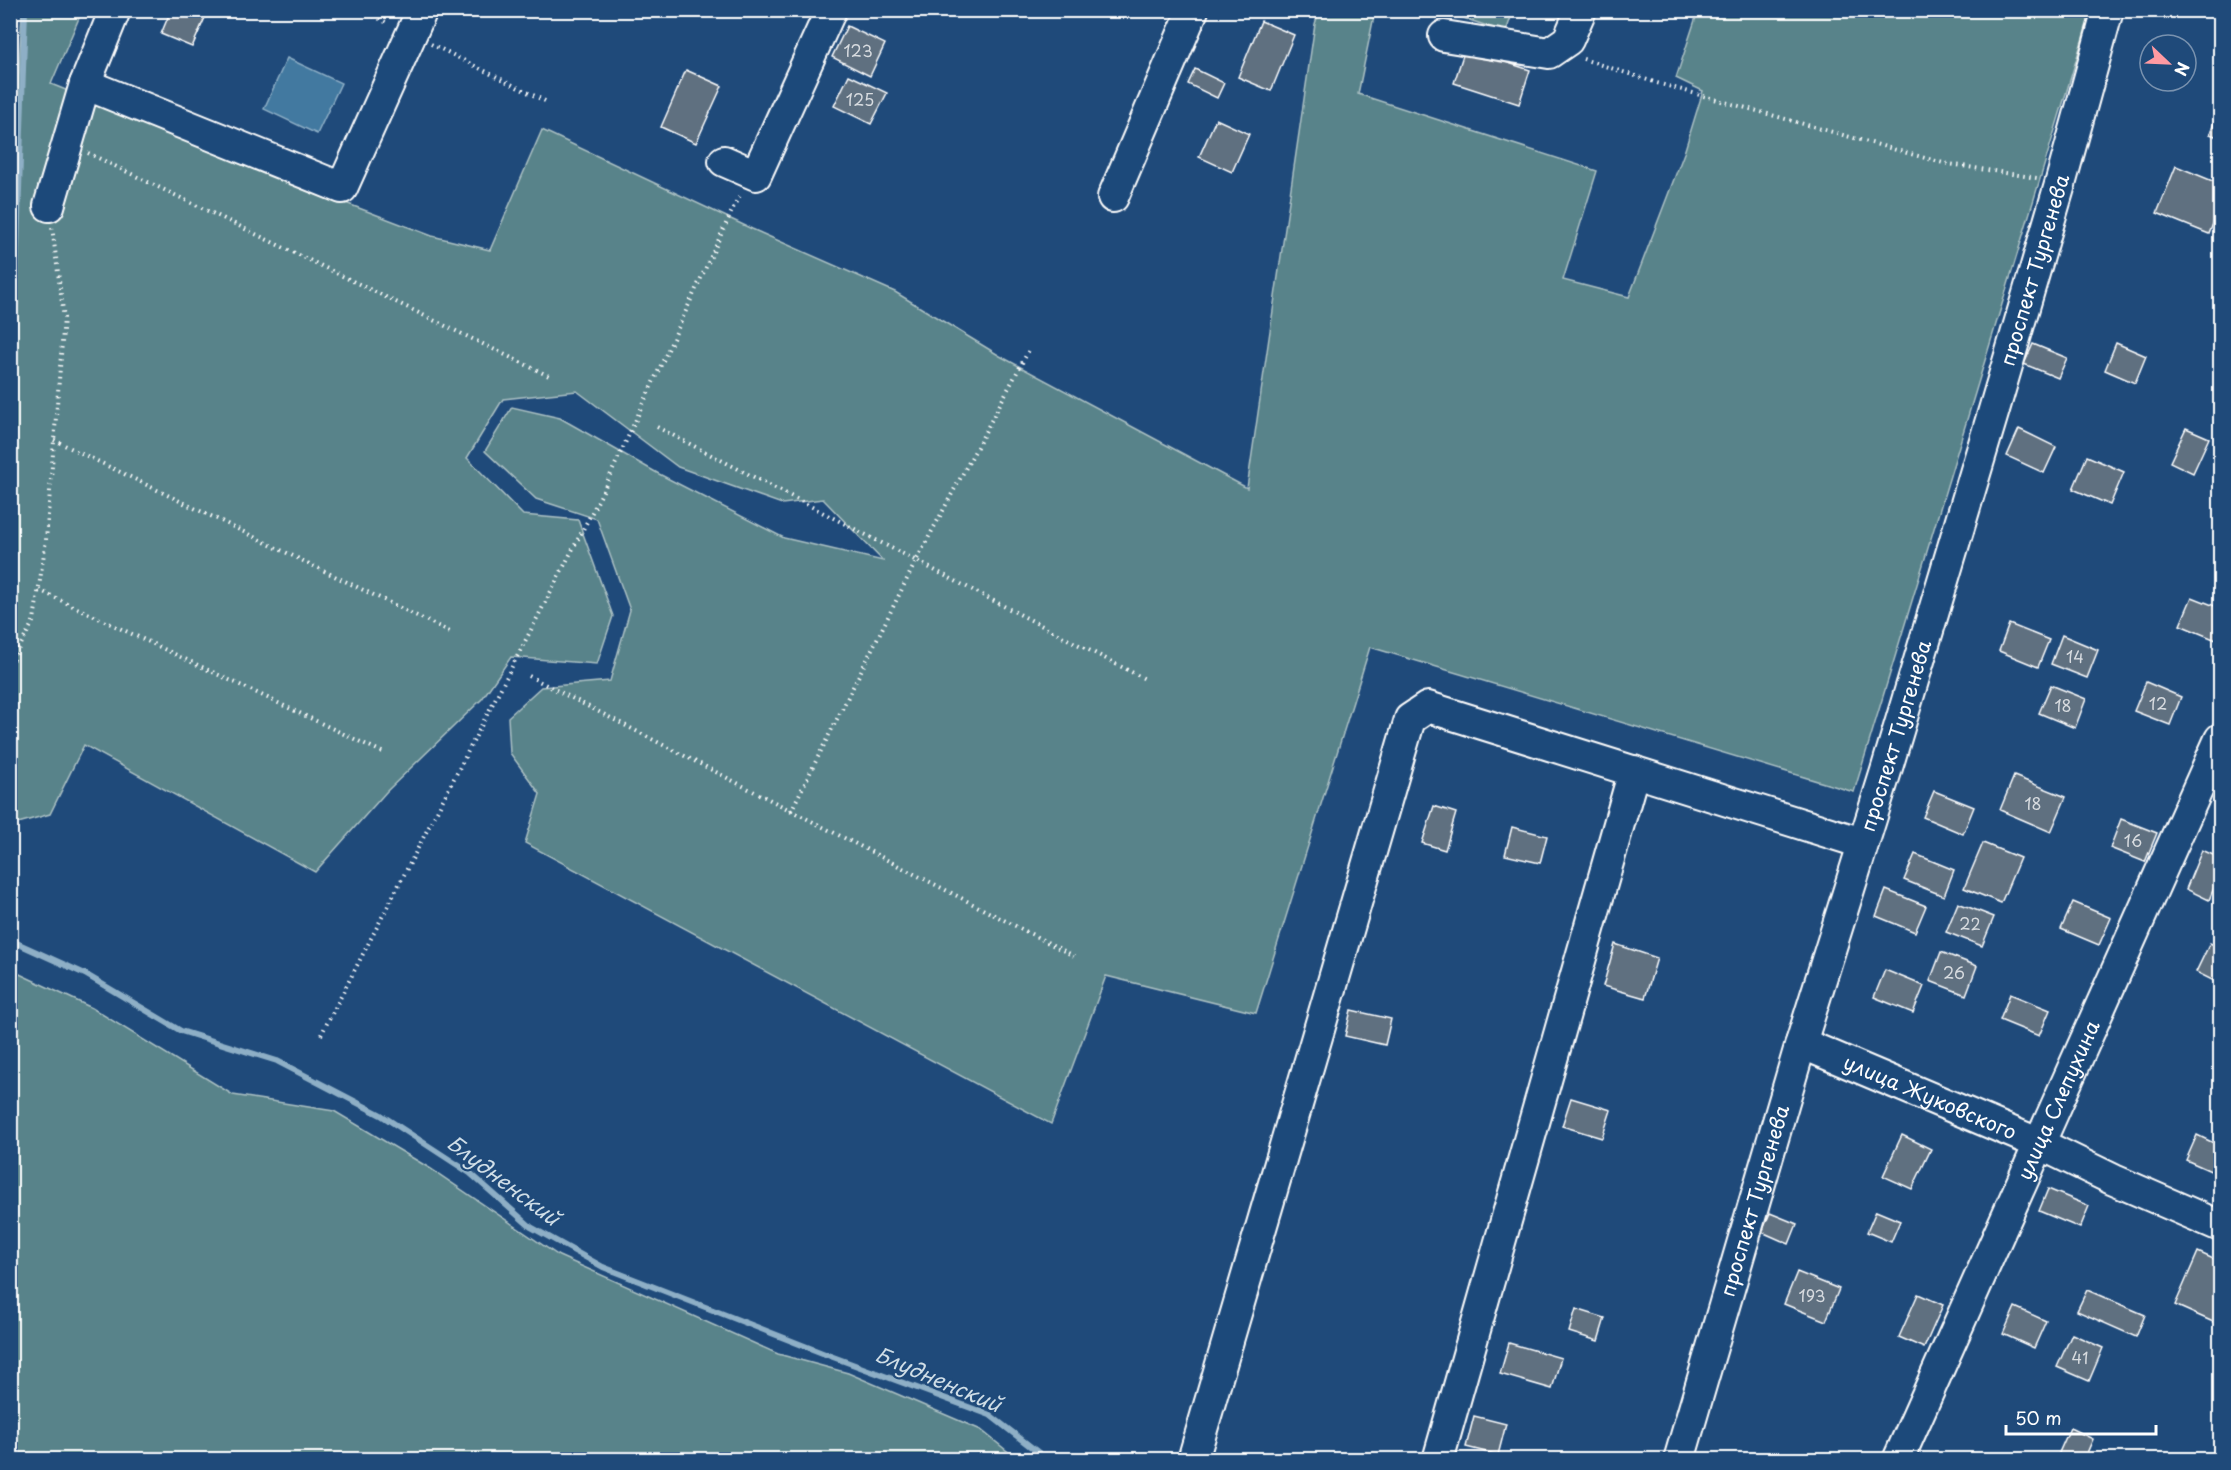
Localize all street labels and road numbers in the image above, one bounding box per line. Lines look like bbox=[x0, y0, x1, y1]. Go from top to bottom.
street label: проспект Тургенева bbox=[1992, 170, 2076, 369]
street label: проспект Тургенева bbox=[1852, 636, 1938, 835]
street label: улица Слепухина bbox=[2009, 1015, 2107, 1185]
street label: улица Жуковского bbox=[1839, 1047, 2022, 1147]
street label: проспект Тургенева bbox=[1712, 1101, 1796, 1300]

